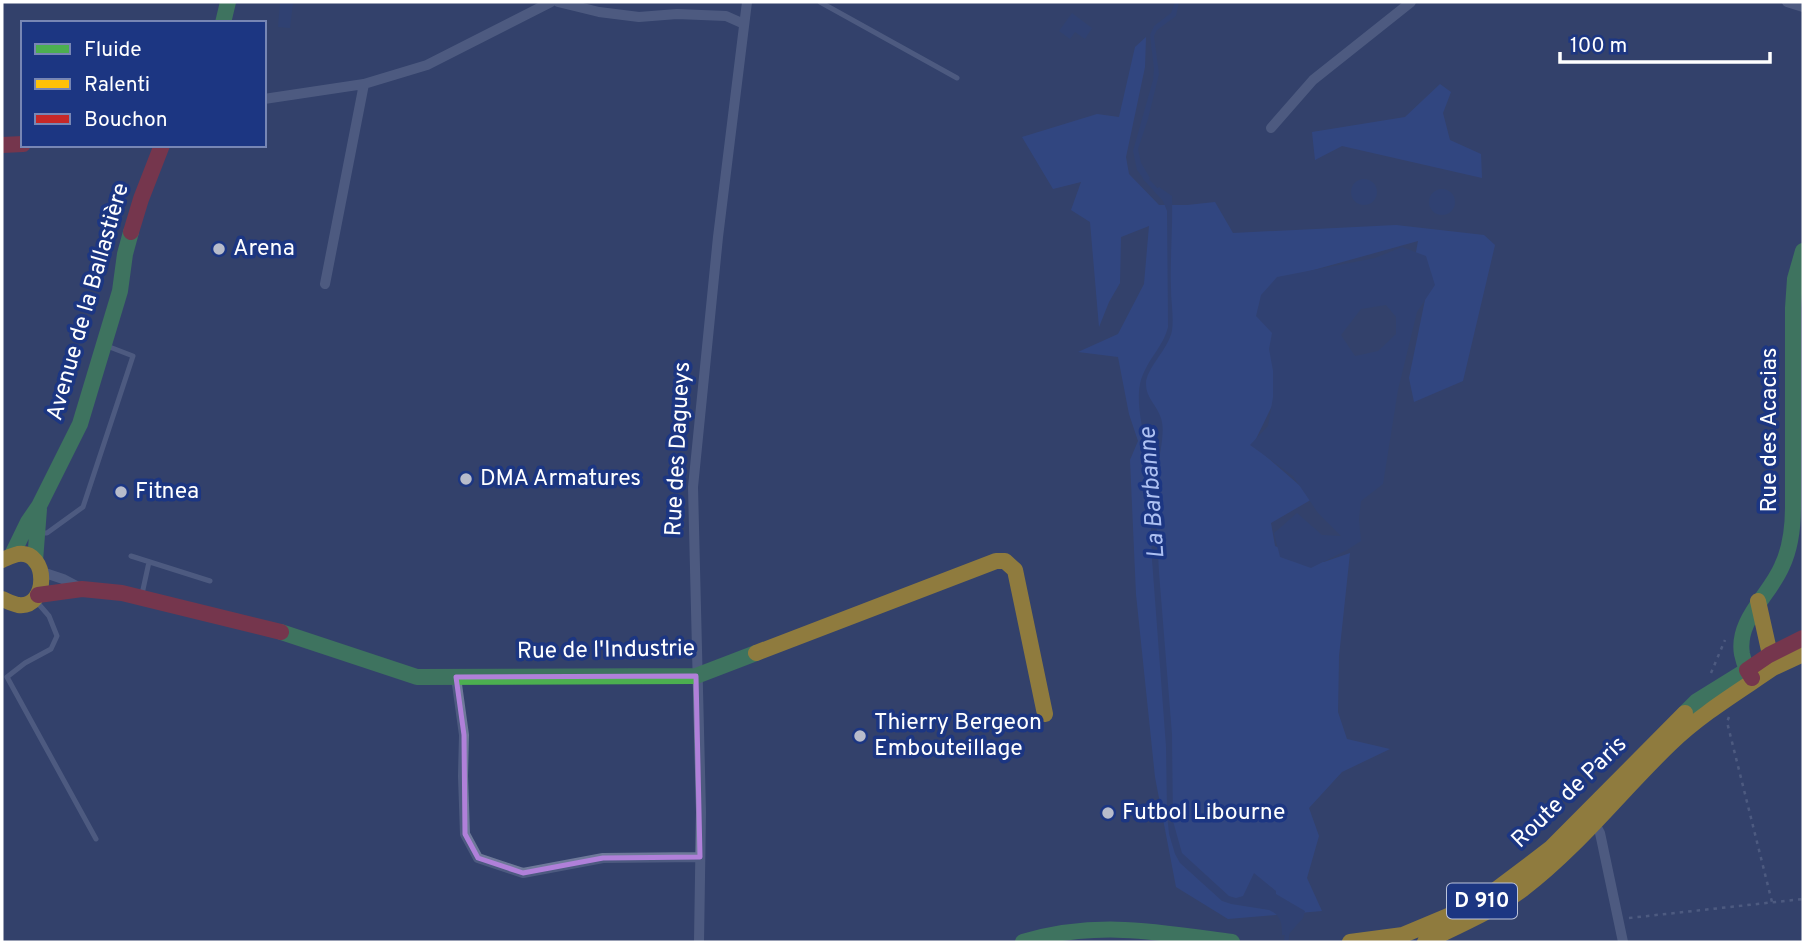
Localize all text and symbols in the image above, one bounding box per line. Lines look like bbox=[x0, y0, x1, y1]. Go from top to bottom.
legend bbox=[21, 21, 266, 147]
scale bar bbox=[1560, 21, 1770, 65]
text: 100 m bbox=[1570, 33, 1627, 60]
text: Fluide bbox=[84, 37, 142, 64]
text: Ralenti bbox=[84, 72, 150, 99]
text: Bouchon bbox=[84, 107, 167, 134]
street label: Avenue de la Ballastière bbox=[41, 180, 137, 424]
place label: Arena bbox=[233, 235, 295, 264]
marker: Arena bbox=[211, 241, 227, 257]
street label: Rue des Acacias bbox=[1756, 347, 1785, 513]
street label: Rue des Dagueys bbox=[660, 361, 698, 537]
water label: La Barbanne bbox=[1133, 426, 1173, 560]
place label: DMA Armatures bbox=[480, 465, 641, 494]
marker: DMA Armatures bbox=[458, 471, 474, 487]
place label: Fitnea bbox=[135, 478, 199, 507]
marker: Fitnea bbox=[113, 484, 129, 500]
street label: Rue de l'Industrie bbox=[517, 635, 695, 667]
place label: Thierry Bergeon Embouteillage bbox=[874, 709, 1042, 764]
marker: Thierry Bergeon Embouteillage bbox=[852, 728, 868, 744]
street label: Route de Paris bbox=[1506, 731, 1634, 855]
place label: Futbol Libourne bbox=[1122, 799, 1285, 828]
marker: Futbol Libourne bbox=[1100, 805, 1116, 821]
road number: D 910 bbox=[1447, 884, 1517, 918]

